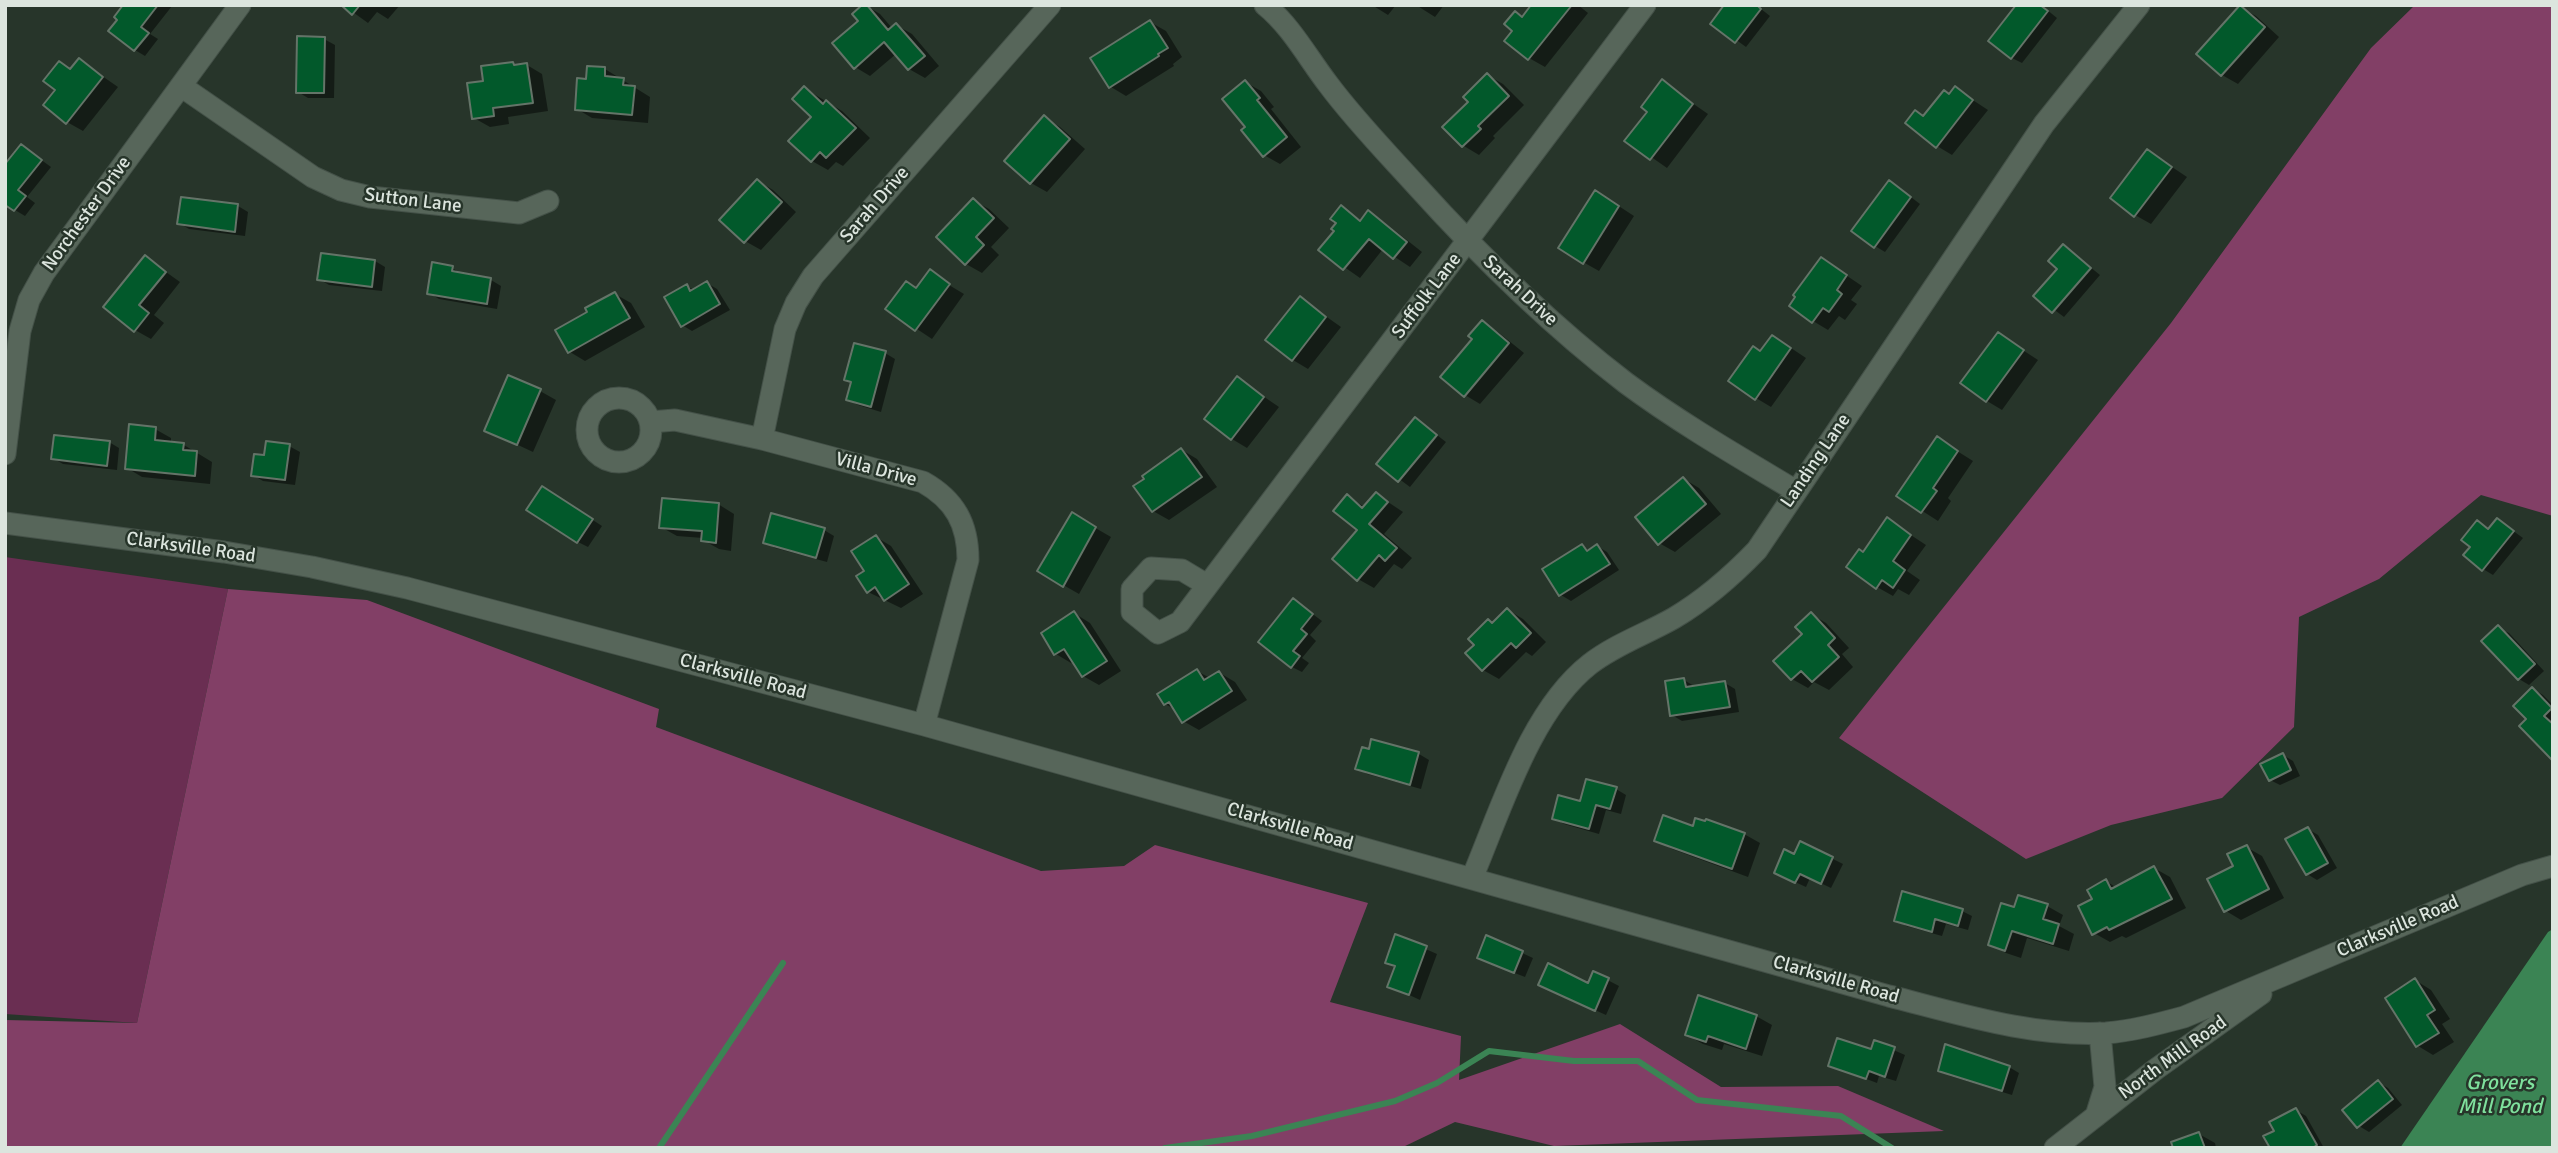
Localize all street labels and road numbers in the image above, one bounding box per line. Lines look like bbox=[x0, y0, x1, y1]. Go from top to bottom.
street label: Norchester Drive bbox=[38, 152, 136, 276]
street label: Sarah Drive bbox=[836, 162, 914, 248]
street label: Sutton Lane bbox=[363, 184, 463, 218]
street label: Suffolk Lane bbox=[1387, 249, 1467, 343]
street label: Sarah Drive bbox=[1478, 251, 1562, 331]
street label: Landing Lane bbox=[1776, 410, 1856, 512]
street label: Villa Drive bbox=[833, 448, 919, 492]
street label: Clarksville Road bbox=[125, 528, 257, 568]
street label: Clarksville Road bbox=[677, 649, 809, 705]
street label: Clarksville Road bbox=[1224, 798, 1356, 856]
street label: Clarksville Road bbox=[2334, 891, 2462, 963]
street label: Clarksville Road bbox=[1770, 951, 1902, 1009]
street label: North Mill Road bbox=[2115, 1011, 2231, 1105]

